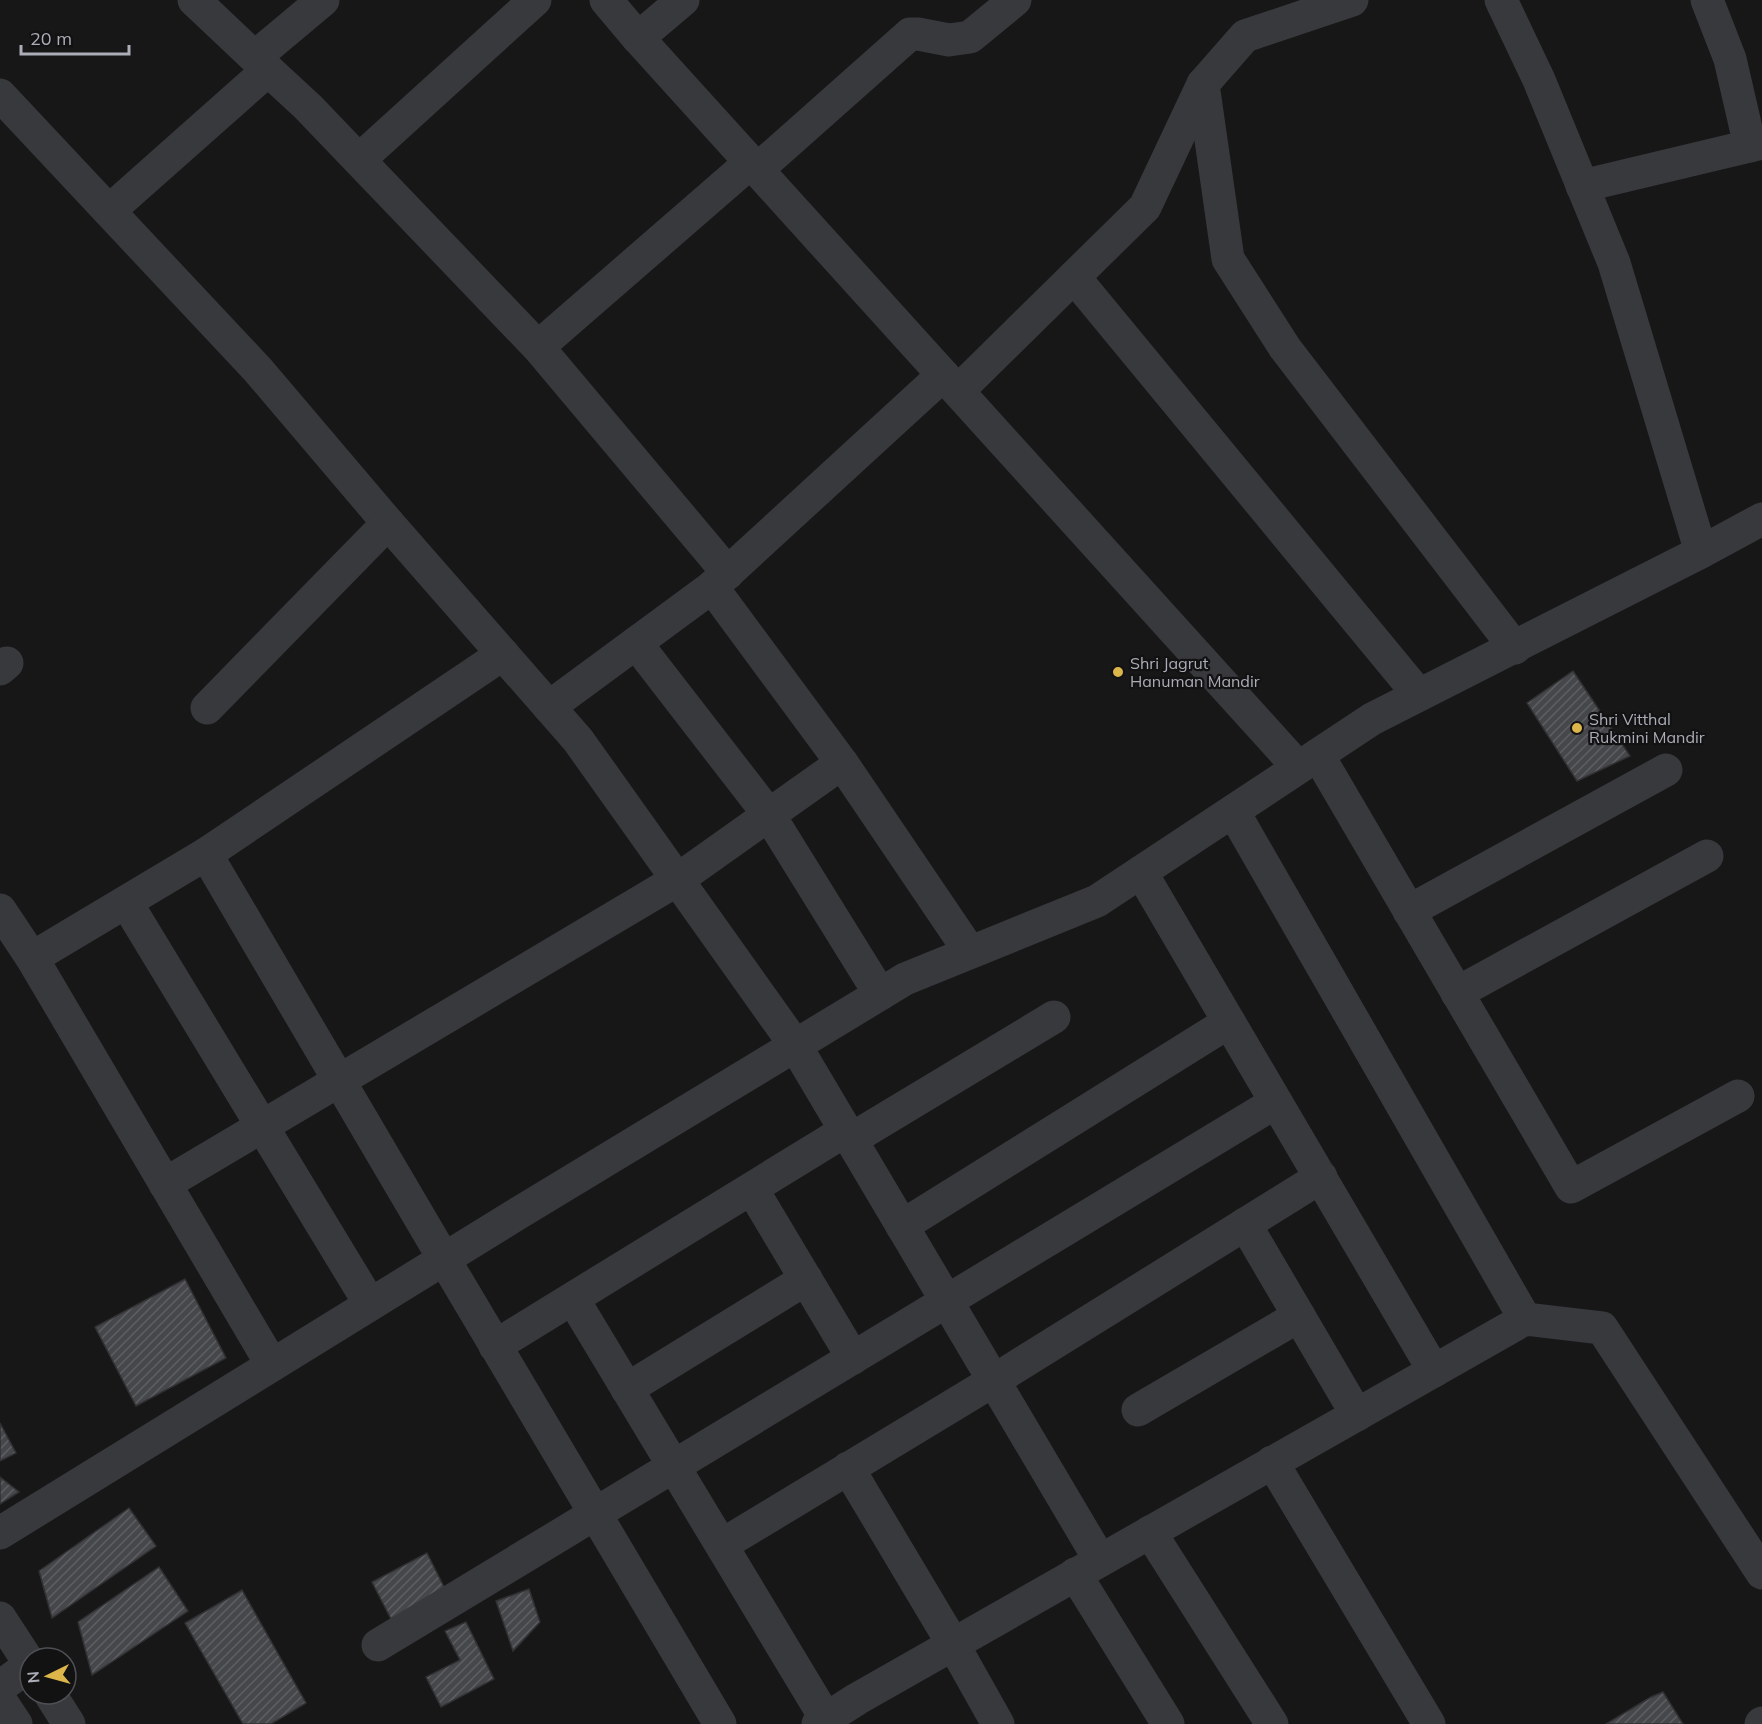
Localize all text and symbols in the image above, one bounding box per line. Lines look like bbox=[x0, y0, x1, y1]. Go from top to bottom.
scale bar bbox=[21, 18, 129, 56]
text: 20 m bbox=[30, 27, 72, 50]
place label: Shri Jagrut Hanuman Mandir bbox=[1130, 653, 1260, 691]
marker: Shri Jagrut Hanuman Mandir bbox=[1111, 665, 1125, 679]
place label: Shri Vitthal Rukmini Mandir bbox=[1589, 709, 1705, 747]
marker: Shri Vitthal Rukmini Mandir bbox=[1570, 721, 1584, 735]
north arrow bbox=[18, 1646, 78, 1706]
text: N bbox=[23, 1670, 44, 1684]

